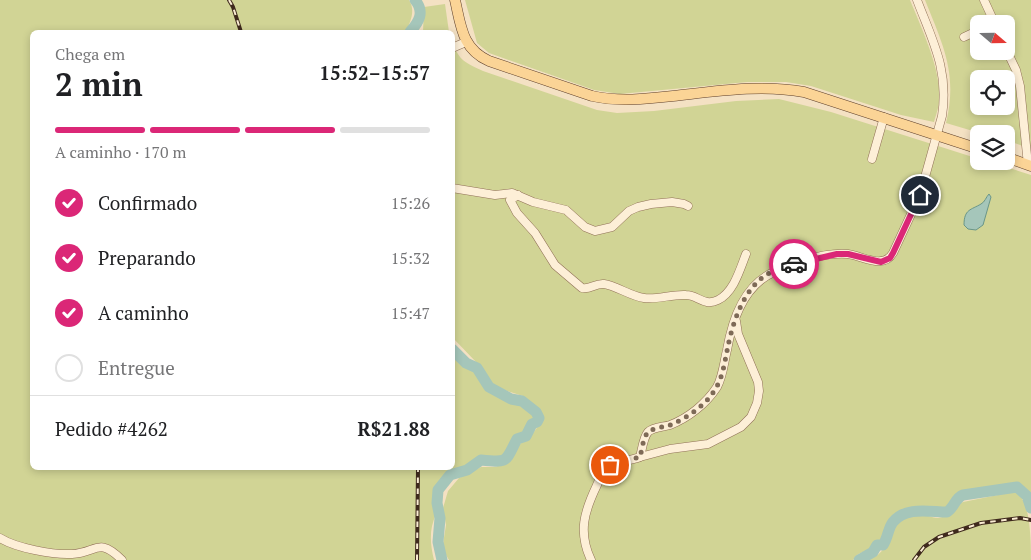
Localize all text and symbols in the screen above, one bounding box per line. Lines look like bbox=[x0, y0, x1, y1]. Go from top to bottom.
north arrow bbox=[970, 15, 1015, 60]
map controls bbox=[970, 15, 1015, 170]
text: Chega em bbox=[55, 43, 125, 65]
text: 15:52–15:57 bbox=[319, 60, 430, 85]
text: 2 min bbox=[55, 63, 143, 105]
button: locate bbox=[970, 70, 1015, 115]
button: layers bbox=[970, 125, 1015, 170]
text: A caminho · 170 m bbox=[55, 141, 186, 163]
pin bbox=[899, 174, 941, 216]
icon: home bbox=[906, 181, 934, 209]
icon: check bbox=[55, 189, 83, 217]
text: Confirmado bbox=[98, 190, 197, 215]
text: 15:26 bbox=[391, 192, 430, 214]
courier bbox=[769, 239, 819, 289]
icon: check bbox=[55, 244, 83, 272]
text: Preparando bbox=[98, 245, 196, 270]
text: 15:32 bbox=[391, 247, 430, 269]
icon: car bbox=[780, 250, 808, 278]
icon: check bbox=[55, 299, 83, 327]
text: A caminho bbox=[98, 300, 189, 325]
text: 15:47 bbox=[391, 302, 430, 324]
text: Entregue bbox=[98, 355, 175, 380]
text: Pedido #4262 bbox=[55, 416, 168, 441]
text: R$21.88 bbox=[357, 416, 430, 441]
pin bbox=[589, 444, 631, 486]
icon: bag bbox=[596, 451, 624, 479]

